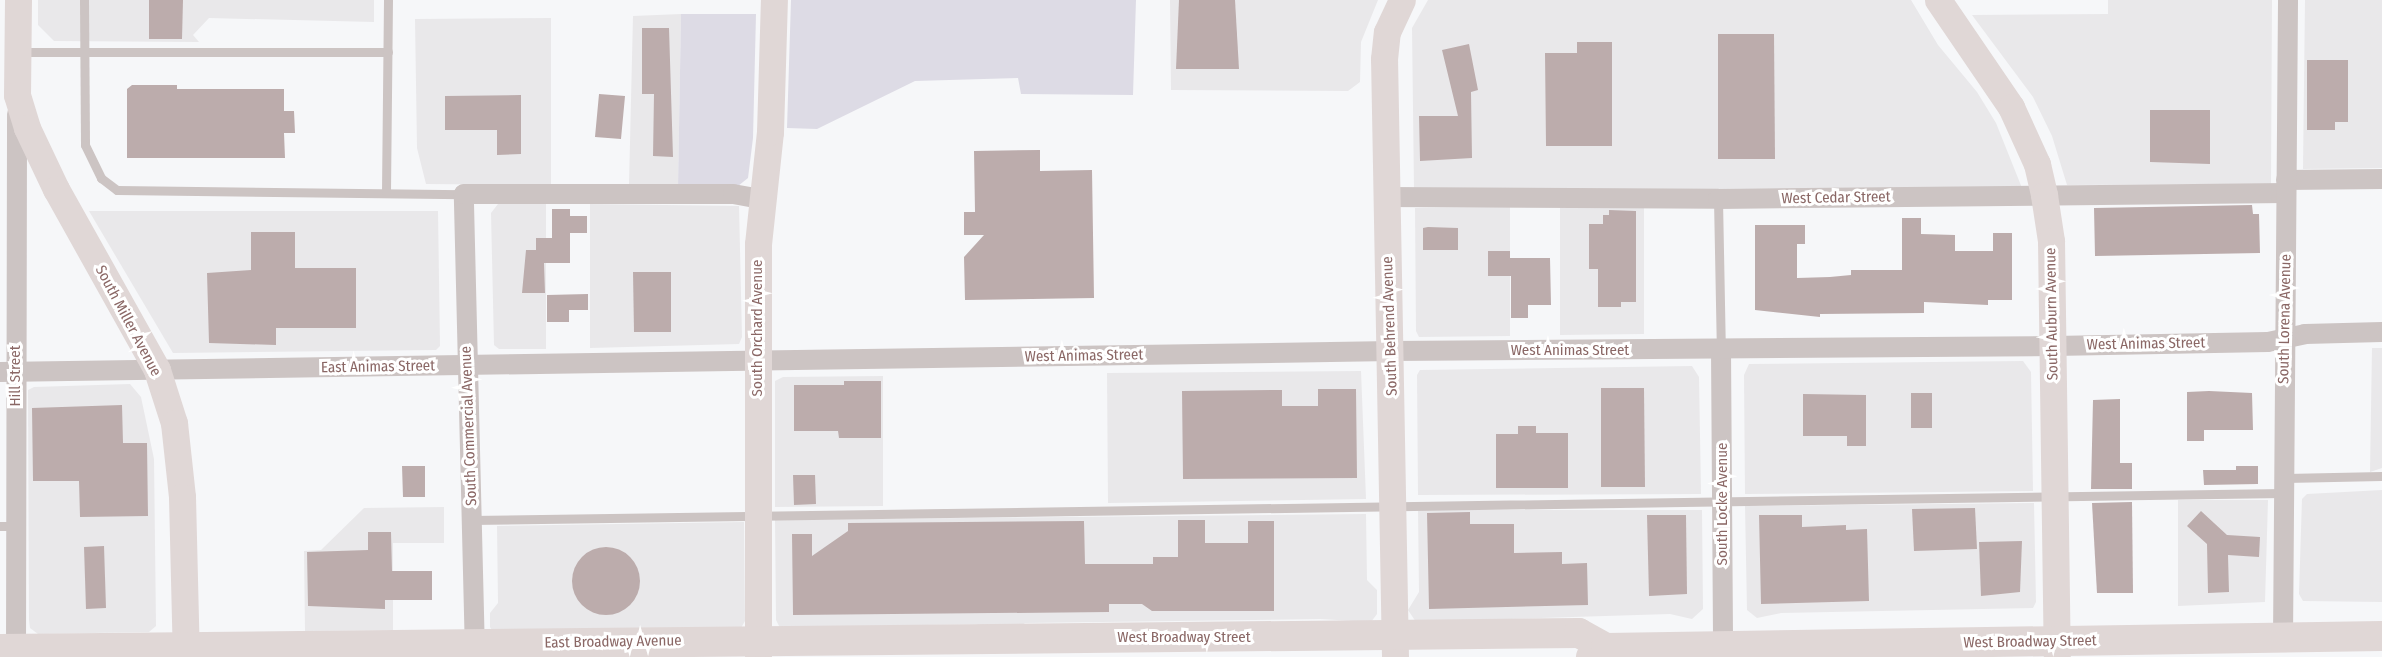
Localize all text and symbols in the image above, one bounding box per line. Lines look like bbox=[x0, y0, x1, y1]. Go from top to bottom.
street label: West Cedar Street bbox=[1781, 188, 1891, 208]
street label: South Auburn Avenue bbox=[2042, 247, 2062, 381]
street label: South Lorena Avenue bbox=[2275, 254, 2295, 384]
street label: South Behrend Avenue bbox=[1379, 256, 1401, 396]
street label: South Orchard Avenue bbox=[749, 260, 767, 396]
street label: South Miller Avenue bbox=[91, 262, 165, 380]
street label: West Animas Street bbox=[2087, 334, 2205, 354]
street label: West Animas Street bbox=[1511, 342, 1629, 360]
street label: Hill Street bbox=[7, 345, 25, 407]
street label: South Commercial Avenue bbox=[457, 346, 481, 506]
street label: West Animas Street bbox=[1025, 346, 1143, 366]
street label: East Animas Street bbox=[321, 357, 435, 377]
street label: South Locke Avenue bbox=[1714, 443, 1732, 565]
street label: West Broadway Street bbox=[1117, 629, 1251, 647]
street label: East Broadway Avenue bbox=[544, 632, 682, 652]
street label: West Broadway Street bbox=[1963, 632, 2097, 652]

